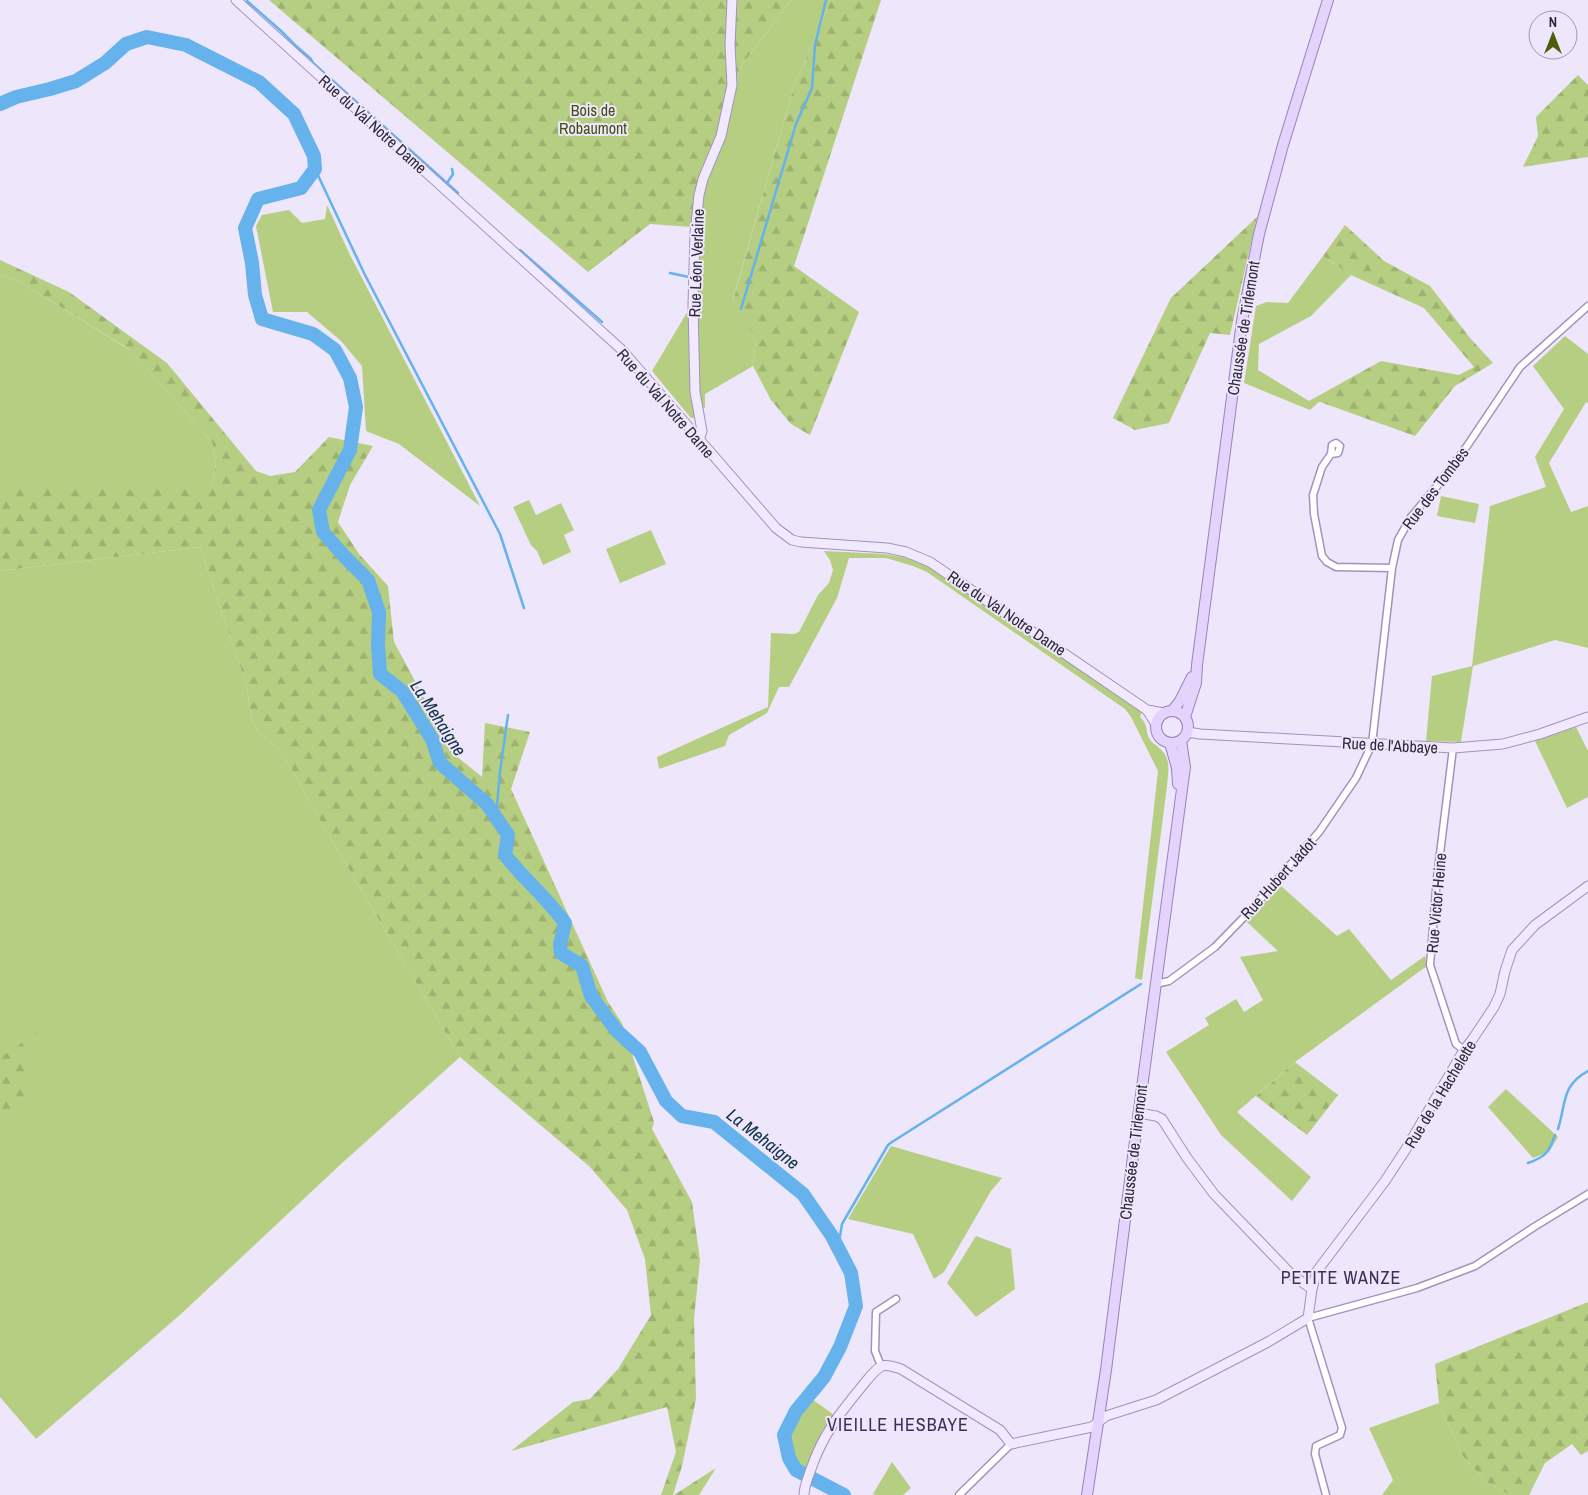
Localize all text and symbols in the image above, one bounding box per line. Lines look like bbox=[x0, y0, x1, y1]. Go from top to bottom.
north arrow bbox=[1528, 10, 1578, 60]
text: N bbox=[1549, 13, 1557, 31]
street label: Rue du Val Notre Dame bbox=[314, 70, 432, 178]
park label: Bois de Robaumont bbox=[559, 99, 627, 139]
street label: Rue Léon Verlaine bbox=[683, 208, 709, 318]
street label: Chaussée de Tirlemont bbox=[1222, 259, 1265, 397]
street label: Rue du Val Notre Dame bbox=[612, 344, 720, 462]
street label: Rue des Tombes bbox=[1397, 442, 1473, 534]
street label: Rue du Val Notre Dame bbox=[944, 565, 1070, 661]
water label: La Mehaigne bbox=[404, 675, 472, 761]
street label: Rue de l'Abbaye bbox=[1342, 732, 1438, 758]
street label: Rue Hubert Jadot bbox=[1235, 832, 1321, 924]
street label: Rue Victor Heine bbox=[1421, 852, 1451, 954]
street label: Rue de la Hachelette bbox=[1399, 1036, 1481, 1152]
street label: Chaussée de Tirlemont bbox=[1114, 1083, 1152, 1221]
water label: La Mehaigne bbox=[722, 1102, 805, 1175]
district label: PETITE WANZE bbox=[1281, 1265, 1401, 1290]
district label: VIEILLE HESBAYE bbox=[827, 1412, 969, 1437]

